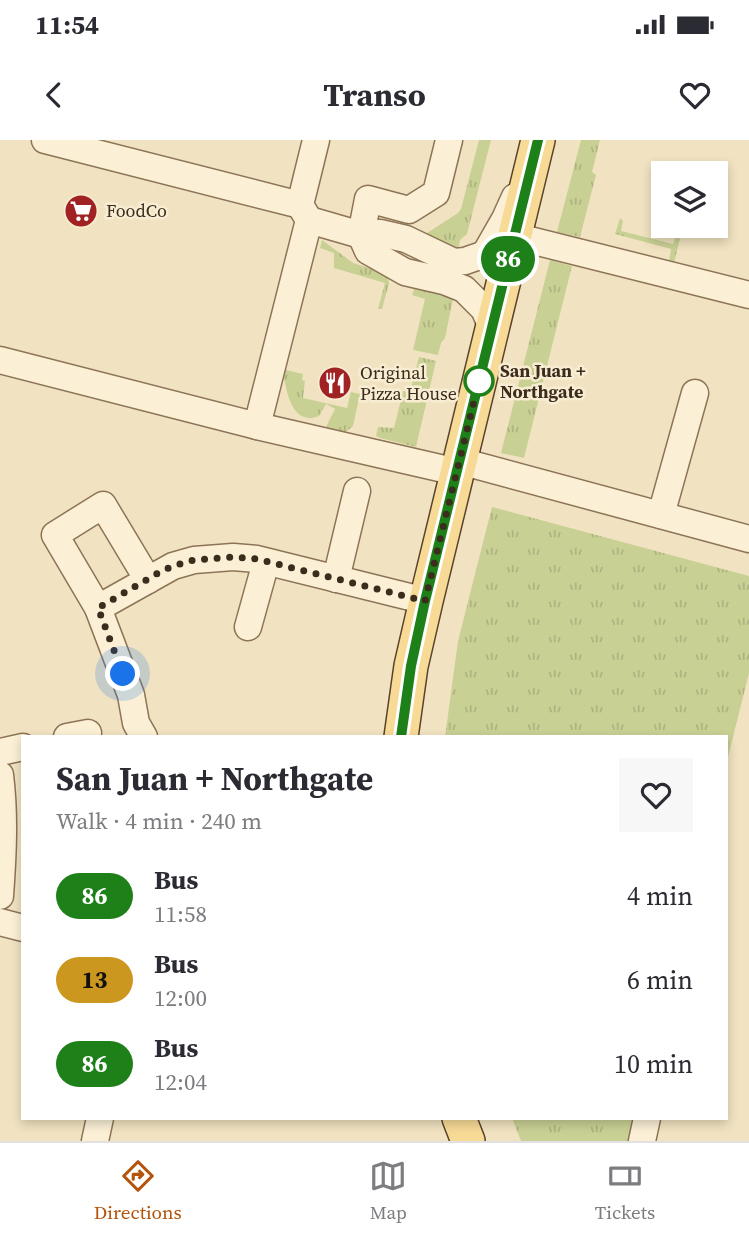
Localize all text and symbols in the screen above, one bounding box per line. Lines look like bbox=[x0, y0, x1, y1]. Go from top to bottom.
text: 11:54 bbox=[35, 7, 99, 43]
text: Transo bbox=[323, 73, 426, 117]
icon: back bbox=[35, 76, 73, 114]
icon: heart bbox=[676, 76, 714, 114]
map controls bbox=[651, 161, 728, 238]
button: layers bbox=[651, 161, 728, 238]
supermarket icon: FoodCo bbox=[62, 192, 100, 230]
place label: FoodCo bbox=[106, 198, 167, 223]
line badge: 86 bbox=[476, 236, 540, 282]
text: 86 bbox=[495, 242, 521, 275]
place label: San Juan + Northgate bbox=[500, 358, 586, 404]
place label: Original Pizza House bbox=[360, 360, 457, 406]
restaurant icon: Original Pizza House bbox=[316, 364, 354, 402]
marker: San Juan + Northgate bbox=[464, 366, 494, 396]
your location bbox=[105, 656, 140, 691]
text: San Juan + Northgate bbox=[56, 756, 373, 801]
button: heart bbox=[619, 758, 693, 832]
text: Walk · 4 min · 240 m bbox=[56, 805, 262, 837]
text: Bus bbox=[154, 862, 198, 898]
text: 4 min bbox=[627, 878, 693, 914]
text: 86 bbox=[81, 879, 108, 912]
text: 11:58 bbox=[154, 898, 207, 930]
text: Bus bbox=[154, 946, 198, 982]
text: 6 min bbox=[627, 962, 693, 998]
text: 13 bbox=[81, 963, 108, 996]
text: 12:00 bbox=[154, 982, 207, 1014]
text: Bus bbox=[154, 1030, 198, 1066]
text: 10 min bbox=[614, 1046, 693, 1082]
text: 86 bbox=[81, 1047, 108, 1080]
text: 12:04 bbox=[154, 1066, 207, 1098]
tab: Directions bbox=[94, 1157, 182, 1225]
tab: Map bbox=[369, 1157, 407, 1225]
tab: Tickets bbox=[595, 1157, 655, 1225]

